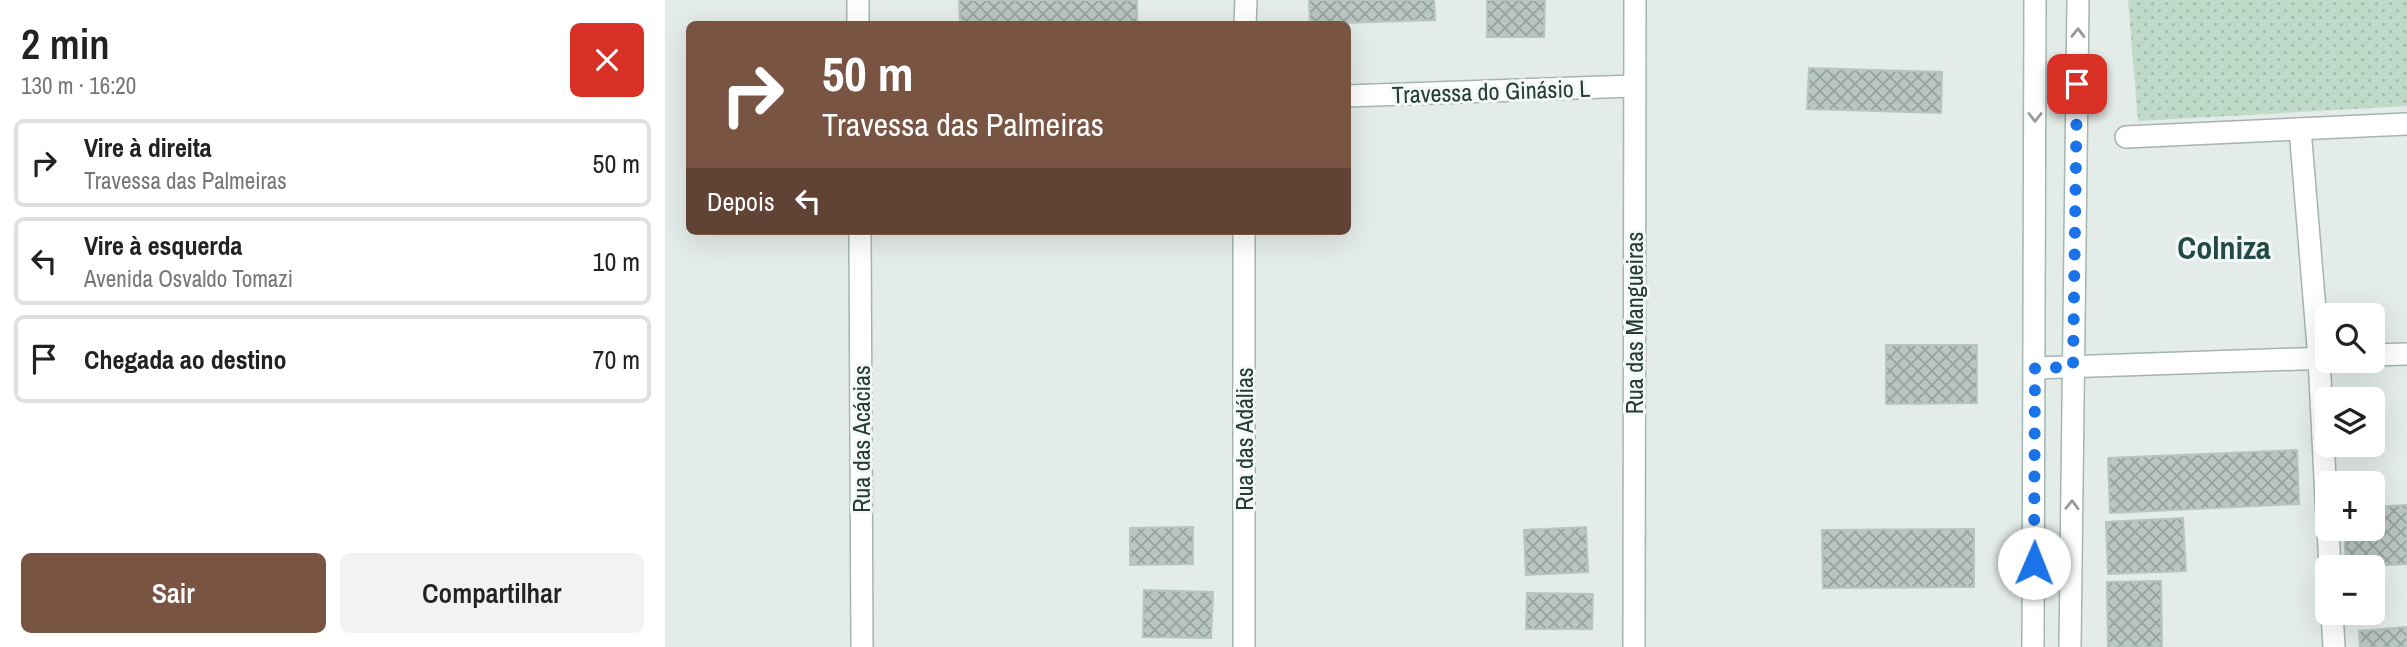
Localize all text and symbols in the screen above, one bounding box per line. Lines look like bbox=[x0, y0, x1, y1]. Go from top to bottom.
text: 2 min bbox=[21, 16, 110, 72]
button: close bbox=[570, 23, 644, 97]
one-way arrow bbox=[2070, 27, 2086, 38]
text: 50 m bbox=[822, 40, 914, 106]
icon: right bbox=[707, 49, 798, 140]
pin bbox=[2047, 54, 2107, 114]
icon: arrive bbox=[2058, 65, 2096, 103]
text: 130 m · 16:20 bbox=[21, 70, 136, 101]
street label: Travessa do Ginásio L bbox=[1391, 72, 1591, 110]
text: Travessa das Palmeiras bbox=[822, 103, 1104, 146]
one-way arrow bbox=[2027, 112, 2043, 123]
text: Vire à direita bbox=[84, 130, 212, 165]
icon: right bbox=[25, 144, 63, 182]
text: 50 m bbox=[593, 146, 640, 181]
text: Travessa das Palmeiras bbox=[84, 165, 287, 196]
icon: left bbox=[789, 182, 827, 220]
text: Depois bbox=[707, 184, 775, 219]
district label: Colniza bbox=[2177, 226, 2271, 269]
text: Vire à esquerda bbox=[84, 228, 242, 263]
street label: Rua das Mangueiras bbox=[1618, 232, 1650, 414]
icon: left bbox=[25, 242, 63, 280]
text: 10 m bbox=[593, 244, 640, 279]
text: Avenida Osvaldo Tomazi bbox=[84, 263, 293, 294]
map controls bbox=[2315, 303, 2385, 625]
button: search bbox=[2315, 303, 2385, 373]
icon: arrive bbox=[25, 340, 63, 378]
text: Chegada ao destino bbox=[84, 342, 287, 377]
text: 70 m bbox=[593, 342, 640, 377]
street label: Rua das Acácias bbox=[845, 365, 877, 513]
street label: Rua das Adálias bbox=[1228, 367, 1260, 511]
button: layers bbox=[2315, 387, 2385, 457]
button: + bbox=[2315, 471, 2385, 541]
one-way arrow bbox=[2064, 500, 2080, 510]
position arrow bbox=[1997, 526, 2071, 600]
button: Sair bbox=[21, 553, 326, 633]
button: Compartilhar bbox=[340, 553, 644, 633]
button: − bbox=[2315, 555, 2385, 625]

